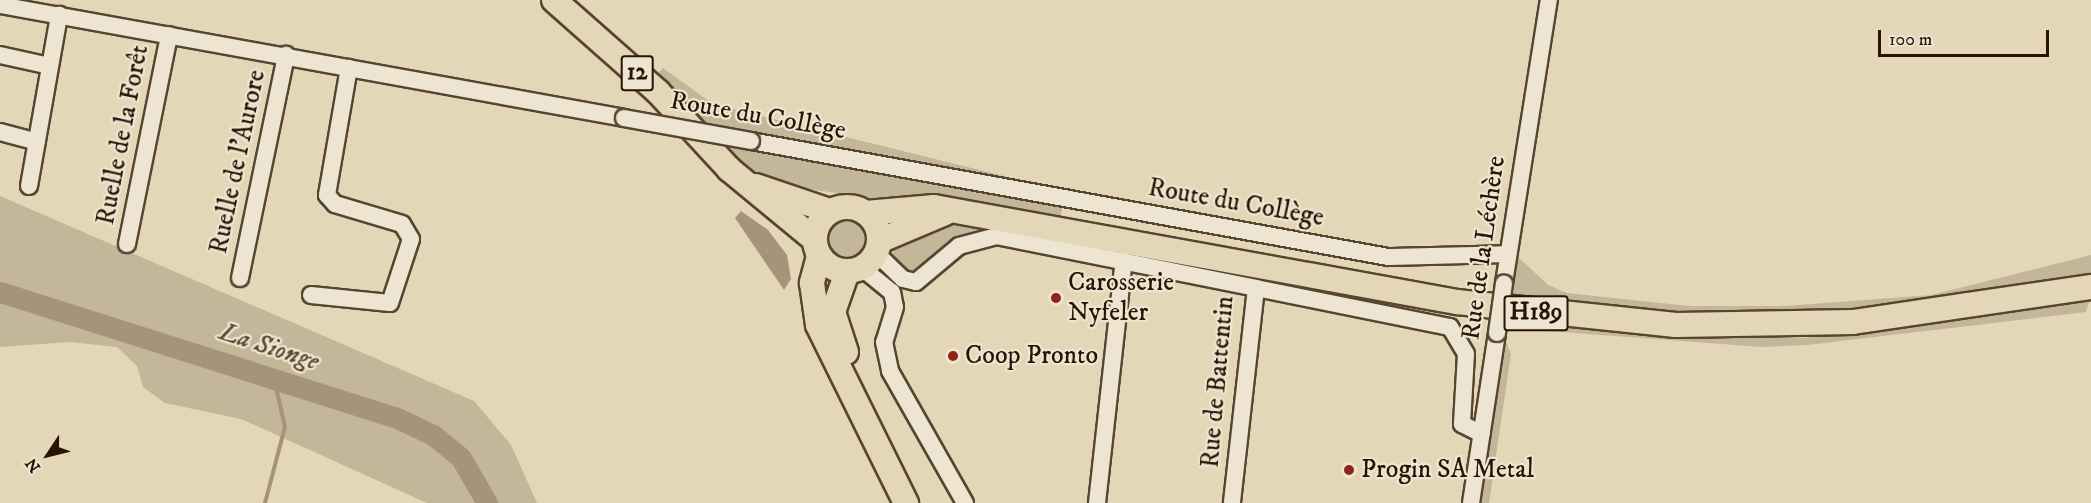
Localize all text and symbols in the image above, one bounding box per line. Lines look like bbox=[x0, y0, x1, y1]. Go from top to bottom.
scale bar bbox=[1881, 18, 2052, 56]
text: 100 m bbox=[1889, 29, 1932, 51]
street label: Ruelle de la Forêt bbox=[90, 42, 156, 228]
road number: 12 bbox=[620, 52, 654, 94]
street label: Ruelle de l'Aurore bbox=[203, 67, 273, 257]
street label: Route du Collège bbox=[668, 85, 848, 147]
street label: Rue de la Léchère bbox=[1456, 154, 1512, 342]
street label: Route du Collège bbox=[1146, 172, 1326, 234]
place label: Carosserie Nyfeler bbox=[1068, 267, 1174, 328]
marker: Carosserie Nyfeler bbox=[1049, 291, 1063, 305]
road number: H189 bbox=[1503, 292, 1569, 334]
street label: Rue de Battentin bbox=[1195, 295, 1241, 469]
water label: La Sionge bbox=[215, 316, 323, 378]
place label: Coop Pronto bbox=[965, 340, 1098, 372]
marker: Coop Pronto bbox=[946, 349, 960, 363]
north arrow bbox=[18, 425, 78, 485]
text: N bbox=[21, 454, 45, 476]
place label: Progin SA Metal bbox=[1361, 454, 1534, 486]
marker: Progin SA Metal bbox=[1342, 463, 1356, 477]

